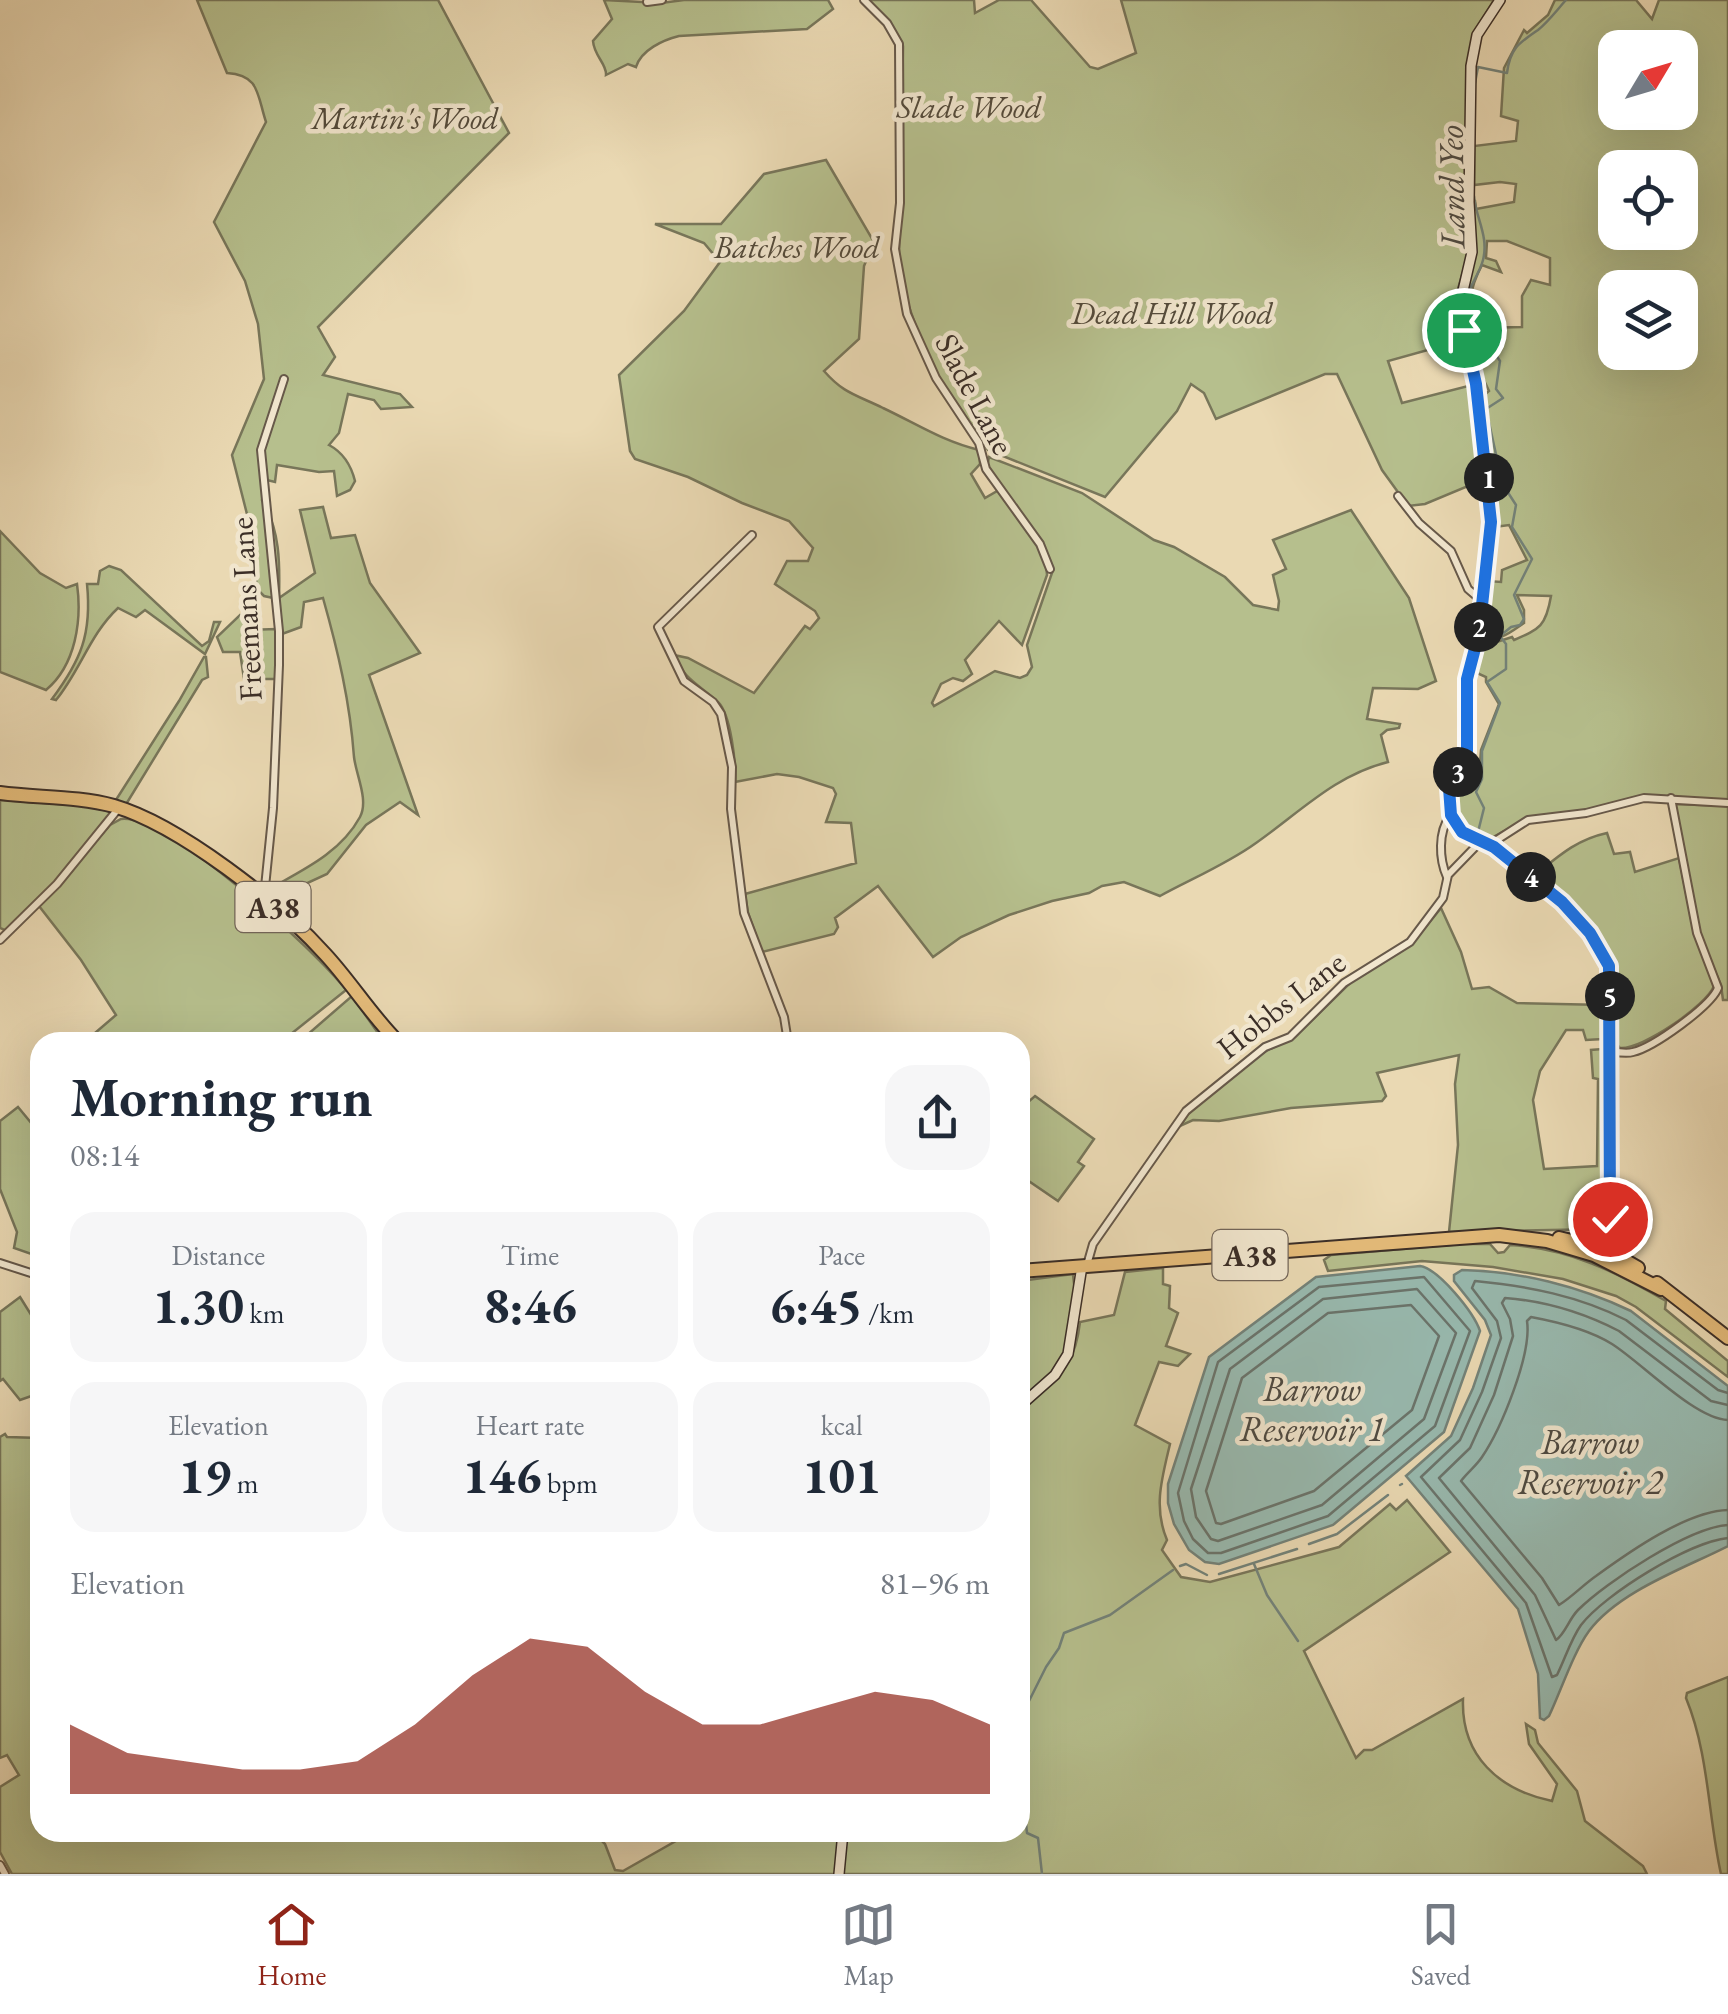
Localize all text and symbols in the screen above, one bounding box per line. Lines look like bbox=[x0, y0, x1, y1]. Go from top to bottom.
north arrow bbox=[1598, 30, 1698, 130]
map controls bbox=[1598, 30, 1698, 370]
park label: Slade Wood bbox=[895, 86, 1042, 128]
park label: Martin's Wood bbox=[309, 97, 499, 139]
water label: Land Yeo bbox=[1427, 125, 1475, 250]
button: locate bbox=[1598, 150, 1698, 250]
park label: Batches Wood bbox=[713, 226, 880, 268]
button: layers bbox=[1598, 270, 1698, 370]
pin bbox=[1422, 288, 1507, 373]
park label: Dead Hill Wood bbox=[1070, 292, 1273, 334]
icon: arrive bbox=[1437, 303, 1492, 358]
street label: Slade Lane bbox=[926, 326, 1024, 462]
pin: 1 bbox=[1464, 453, 1514, 503]
text: 1 bbox=[1482, 460, 1496, 496]
street label: Freemans Lane bbox=[220, 516, 272, 702]
pin: 2 bbox=[1454, 602, 1504, 652]
text: 2 bbox=[1472, 609, 1486, 645]
pin: 3 bbox=[1433, 747, 1483, 797]
text: 3 bbox=[1451, 754, 1465, 790]
pin: 4 bbox=[1506, 852, 1556, 902]
text: 4 bbox=[1524, 859, 1538, 895]
road number: A38 bbox=[236, 882, 310, 932]
street label: Hobbs Lane bbox=[1208, 942, 1354, 1068]
pin: 5 bbox=[1585, 971, 1635, 1021]
text: 5 bbox=[1603, 978, 1617, 1014]
text: Morning run bbox=[70, 1061, 373, 1132]
button: share bbox=[885, 1065, 990, 1170]
text: 08:14 bbox=[70, 1134, 139, 1176]
pin bbox=[1568, 1177, 1653, 1262]
icon: check bbox=[1583, 1192, 1638, 1247]
road number: A38 bbox=[1212, 1230, 1288, 1280]
text: Distance bbox=[172, 1237, 265, 1273]
text: Time bbox=[501, 1237, 559, 1273]
text: Pace bbox=[818, 1237, 865, 1273]
text: 1.30 bbox=[152, 1273, 244, 1338]
text: 8:46 bbox=[483, 1273, 577, 1338]
text: 6:45 bbox=[769, 1273, 863, 1338]
text: km bbox=[244, 1295, 284, 1331]
text: /km bbox=[863, 1295, 914, 1331]
water label: Barrow Reservoir 1 bbox=[1239, 1366, 1385, 1451]
text: Elevation bbox=[168, 1407, 269, 1443]
text: Heart rate bbox=[476, 1407, 584, 1443]
text: kcal bbox=[821, 1407, 863, 1443]
water label: Barrow Reservoir 2 bbox=[1517, 1419, 1664, 1504]
text: 19 bbox=[178, 1443, 231, 1508]
text: 146 bbox=[462, 1443, 542, 1508]
text: 101 bbox=[802, 1443, 881, 1508]
text: m bbox=[231, 1465, 258, 1501]
text: bpm bbox=[542, 1465, 598, 1501]
text: Elevation bbox=[70, 1562, 185, 1604]
text: 81–96 m bbox=[880, 1562, 990, 1604]
tab: Home bbox=[257, 1897, 327, 1993]
tab: Map bbox=[841, 1897, 896, 1993]
tab: Saved bbox=[1411, 1897, 1471, 1993]

